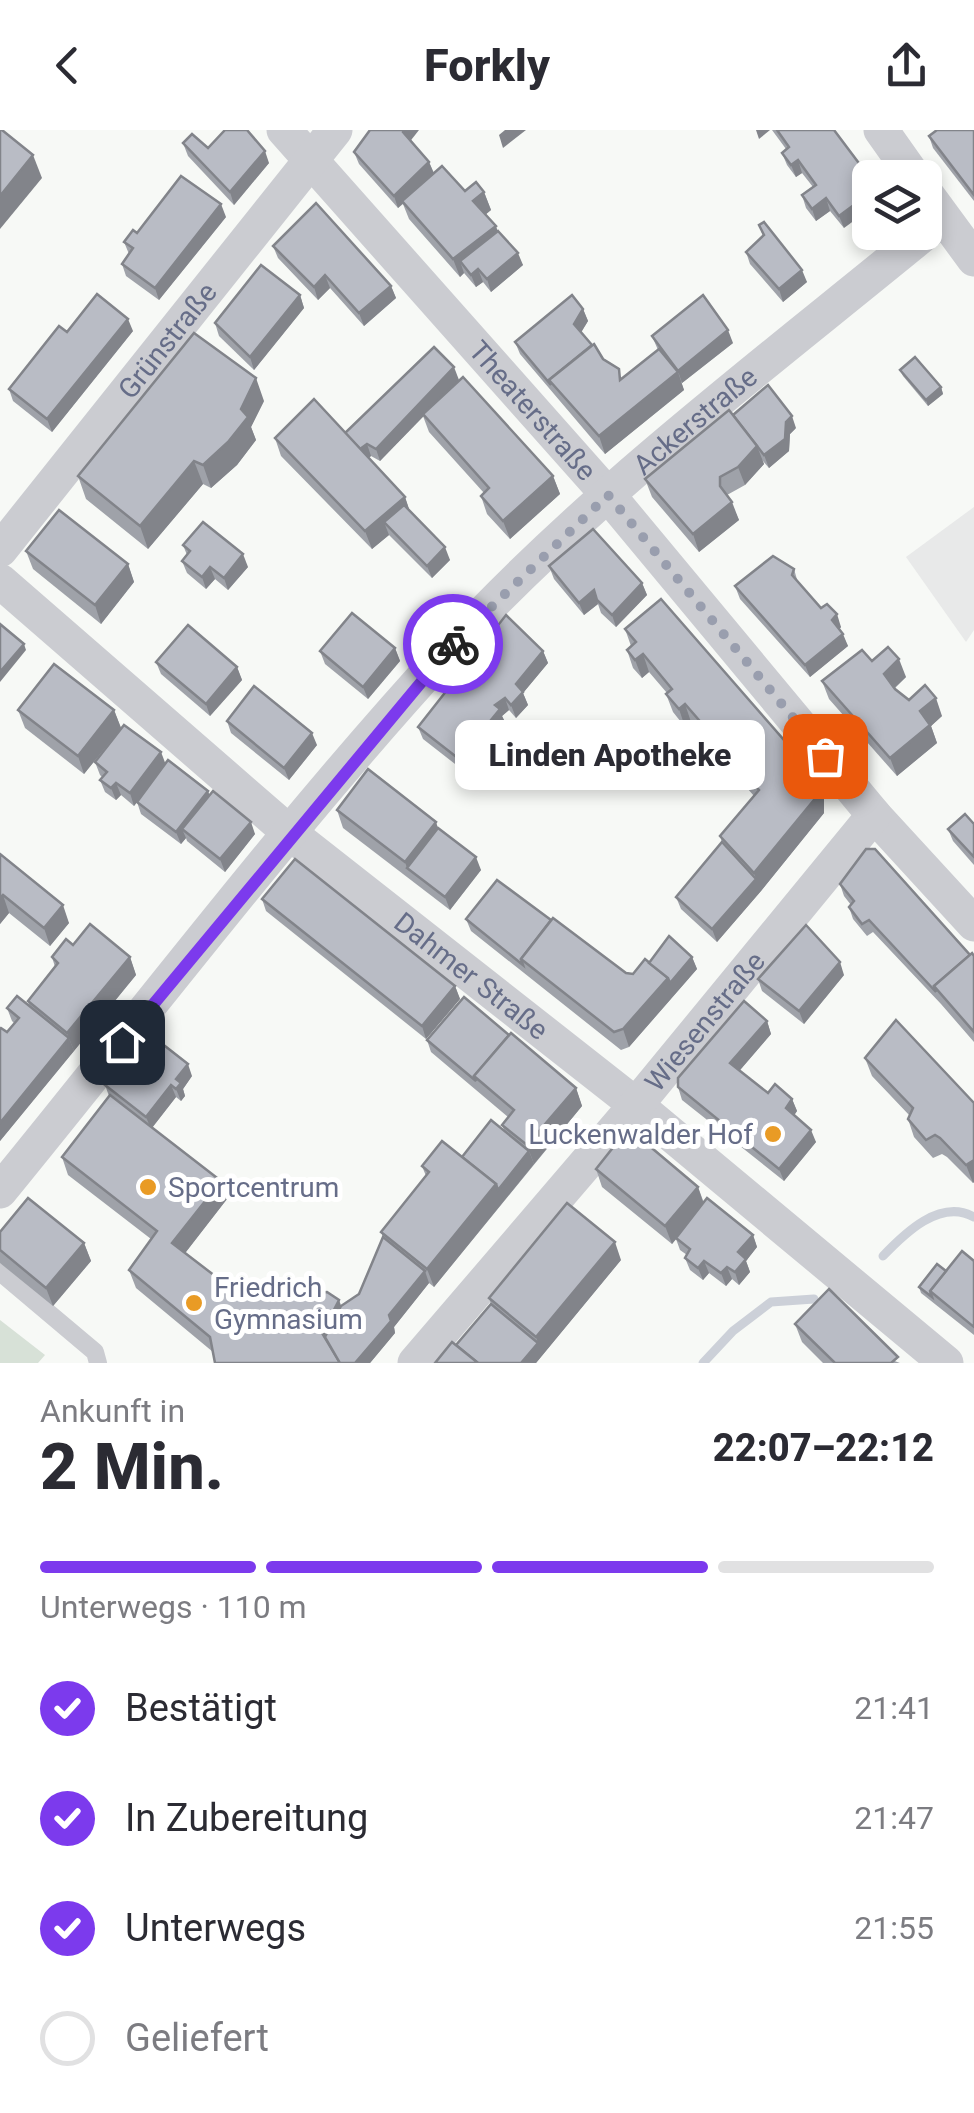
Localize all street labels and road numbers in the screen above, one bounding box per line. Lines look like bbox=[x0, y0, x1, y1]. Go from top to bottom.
street label: Grünstraße bbox=[111, 276, 224, 405]
street label: Theaterstraße bbox=[462, 334, 603, 487]
street label: Ackerstraße bbox=[627, 360, 764, 482]
street label: Dahmer Straße bbox=[388, 906, 555, 1047]
street label: Wiesenstraße bbox=[638, 945, 772, 1098]

